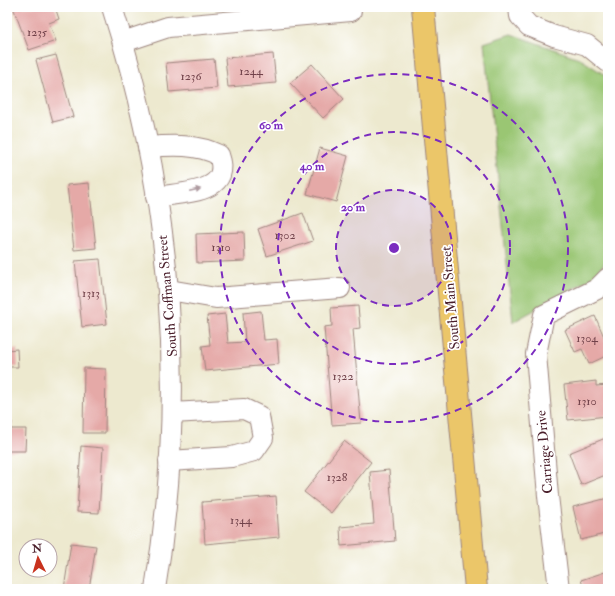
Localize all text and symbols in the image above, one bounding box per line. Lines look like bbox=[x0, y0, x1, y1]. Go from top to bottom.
house number: 1235 bbox=[27, 25, 48, 40]
house number: 1244 bbox=[239, 64, 263, 79]
house number: 1236 bbox=[180, 69, 202, 84]
text: 60 m bbox=[259, 118, 284, 133]
text: 40 m bbox=[299, 159, 325, 174]
one-way arrow bbox=[188, 187, 201, 193]
text: 20 m bbox=[341, 200, 366, 215]
house number: 1302 bbox=[274, 228, 296, 243]
street label: South Coffman Street bbox=[154, 234, 181, 357]
house number: 1310 bbox=[211, 240, 231, 255]
centre of rings bbox=[387, 241, 401, 255]
street label: South Main Street bbox=[437, 245, 463, 350]
house number: 1313 bbox=[82, 286, 100, 301]
house number: 1304 bbox=[576, 331, 598, 346]
house number: 1322 bbox=[332, 369, 354, 384]
house number: 1310 bbox=[577, 394, 597, 409]
street label: Carriage Drive bbox=[532, 409, 557, 494]
house number: 1328 bbox=[327, 470, 348, 485]
house number: 1344 bbox=[230, 513, 252, 528]
north arrow bbox=[18, 538, 58, 578]
text: N bbox=[31, 542, 44, 556]

